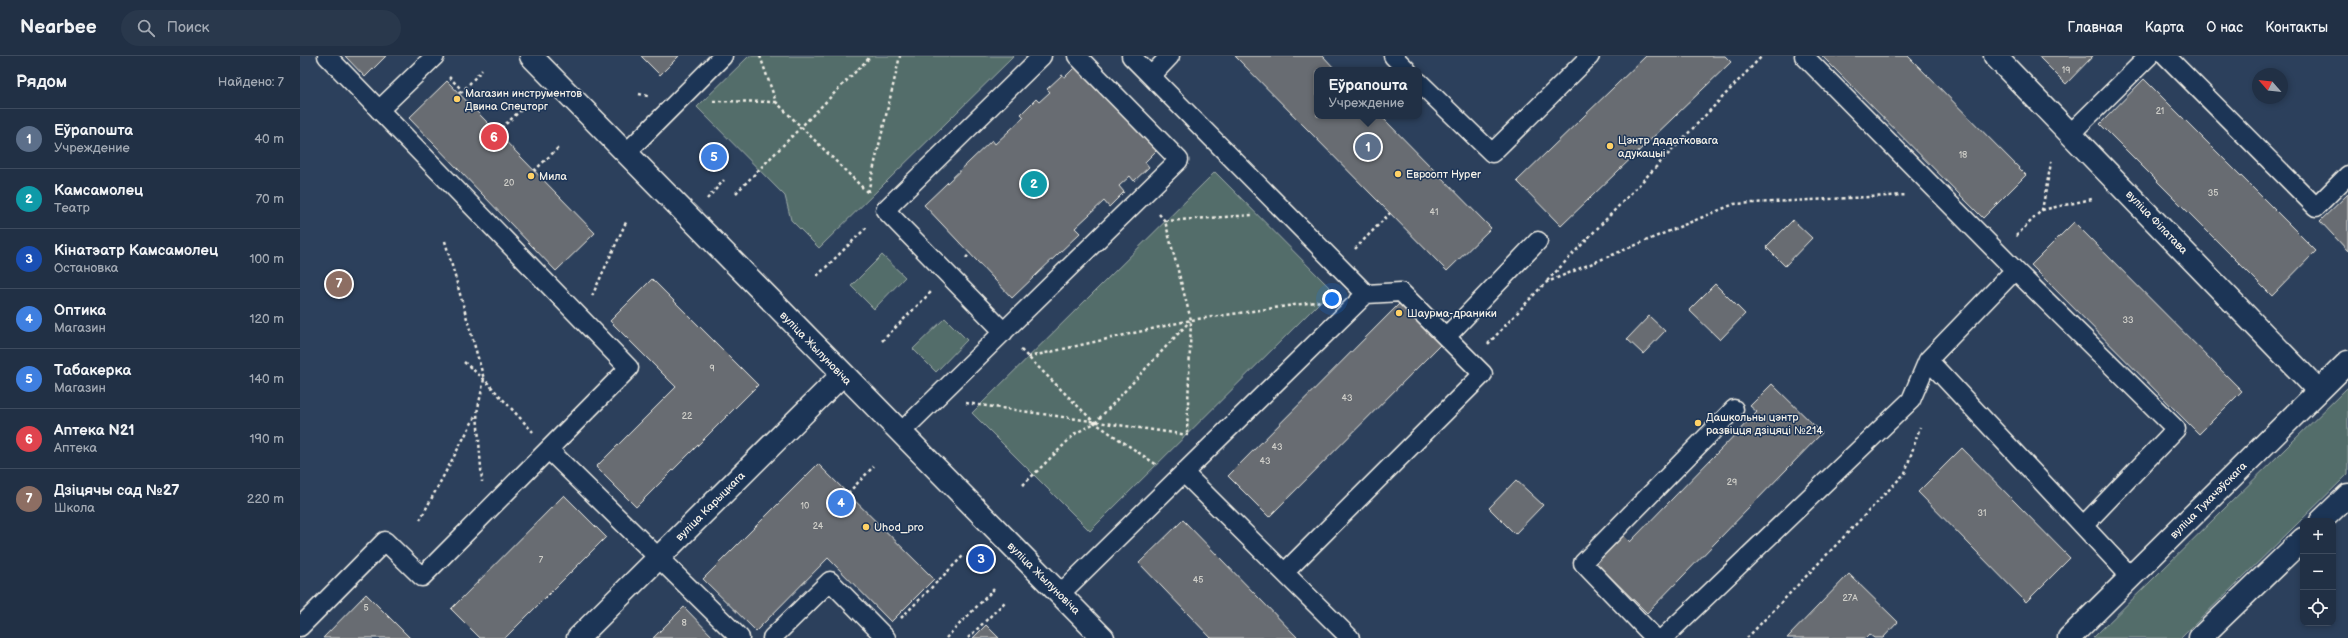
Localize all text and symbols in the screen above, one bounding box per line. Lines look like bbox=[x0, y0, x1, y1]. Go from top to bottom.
search box bbox=[121, 10, 401, 46]
text: Nearbee bbox=[20, 16, 97, 39]
icon: search bbox=[135, 17, 157, 39]
text: Поиск bbox=[167, 18, 210, 37]
text: Главная bbox=[2068, 19, 2123, 36]
text: Карта bbox=[2145, 19, 2184, 36]
text: О нас bbox=[2206, 19, 2243, 36]
text: Контакты bbox=[2265, 19, 2328, 36]
house number: 19 bbox=[2062, 65, 2070, 76]
popup bbox=[1314, 67, 1422, 119]
north arrow bbox=[2252, 68, 2288, 104]
text: Рядом bbox=[16, 72, 67, 92]
text: Найдено: 7 bbox=[218, 74, 284, 90]
text: Еўрапошта bbox=[1328, 76, 1408, 95]
place label: Магазин инструментов Двина Спецторг bbox=[465, 87, 582, 113]
marker: Магазин инструментов Двина Спецторг bbox=[452, 94, 462, 104]
text: Учреждение bbox=[1328, 95, 1404, 111]
house number: 21 bbox=[2156, 106, 2164, 117]
text: Еўрапошта bbox=[54, 121, 133, 140]
pin: 6 bbox=[481, 122, 507, 152]
text: 1 bbox=[26, 131, 32, 147]
text: 40 m bbox=[254, 131, 284, 147]
pin: 1 bbox=[1355, 132, 1381, 162]
place label: Цэнтр дадатковага адукацыі bbox=[1618, 134, 1719, 160]
text: Учреждение bbox=[54, 140, 130, 156]
marker: Цэнтр дадатковага адукацыі bbox=[1605, 141, 1615, 151]
pin: 5 bbox=[701, 142, 727, 172]
house number: 18 bbox=[1959, 150, 1967, 161]
place label: Евроопт Hyper bbox=[1406, 168, 1482, 181]
pin: 2 bbox=[1021, 169, 1047, 199]
marker: Евроопт Hyper bbox=[1393, 169, 1403, 179]
place label: Мила bbox=[539, 170, 568, 183]
marker: Мила bbox=[526, 171, 536, 181]
house number: 20 bbox=[504, 178, 514, 189]
text: Камсамолец bbox=[54, 181, 143, 200]
street label: вуліца Філатава bbox=[2123, 188, 2191, 257]
house number: 35 bbox=[2208, 188, 2218, 199]
text: 2 bbox=[25, 191, 33, 207]
text: 70 m bbox=[256, 191, 284, 207]
text: Театр bbox=[54, 200, 90, 216]
house number: 41 bbox=[1430, 207, 1438, 218]
text: Кінатэатр Камсамолец bbox=[54, 241, 218, 260]
text: 3 bbox=[25, 251, 33, 267]
text: 100 m bbox=[249, 251, 284, 267]
text: Остановка bbox=[54, 260, 119, 276]
pin: 7 bbox=[326, 269, 352, 299]
your location bbox=[1322, 289, 1342, 309]
text: Оптика bbox=[54, 301, 106, 320]
place label: Шаурма-драники bbox=[1407, 307, 1497, 320]
marker: Шаурма-драники bbox=[1394, 308, 1404, 318]
street label: вуліца Жылуновіча bbox=[777, 309, 854, 388]
text: 4 bbox=[25, 311, 33, 327]
text: 120 m bbox=[249, 311, 284, 327]
house number: 33 bbox=[2122, 315, 2134, 326]
text: Магазин bbox=[54, 320, 106, 336]
text: Табакерка bbox=[54, 361, 131, 380]
house number: 9 bbox=[709, 363, 715, 374]
text: 5 bbox=[25, 371, 33, 387]
text: 140 m bbox=[249, 371, 284, 387]
text: Магазин bbox=[54, 380, 106, 396]
house number: 43 bbox=[1341, 393, 1353, 404]
house number: 22 bbox=[682, 411, 693, 422]
place label: Дашкольны цэнтр развіцця дзіцяці №214 bbox=[1706, 411, 1823, 437]
marker: Дашкольны цэнтр развіцця дзіцяці №214 bbox=[1693, 418, 1703, 428]
text: Аптека N21 bbox=[54, 421, 135, 440]
text: 6 bbox=[25, 431, 33, 447]
text: 190 m bbox=[250, 431, 284, 447]
text: Аптека bbox=[54, 440, 97, 456]
house number: 43 bbox=[1271, 442, 1283, 453]
house number: 43 bbox=[1259, 456, 1271, 467]
street label: вуліца Тухачэўскага bbox=[2167, 459, 2250, 541]
street label: вуліца Карыцкага bbox=[673, 469, 748, 544]
house number: 29 bbox=[1727, 477, 1737, 488]
text: Дзіцячы сад №27 bbox=[54, 481, 180, 500]
pin: 4 bbox=[828, 488, 854, 518]
text: 7 bbox=[25, 491, 33, 507]
text: 220 m bbox=[247, 491, 284, 507]
text: Школа bbox=[54, 500, 95, 516]
house number: 10 bbox=[801, 501, 809, 512]
house number: 31 bbox=[1977, 508, 1987, 519]
map controls bbox=[2300, 518, 2336, 626]
button: + bbox=[2300, 518, 2336, 554]
house number: 24 bbox=[813, 521, 824, 532]
place label: Uhod_pro bbox=[874, 521, 924, 534]
marker: Uhod_pro bbox=[861, 522, 871, 532]
street label: вуліца Жылуновіча bbox=[1005, 539, 1083, 618]
pin: 3 bbox=[968, 544, 994, 574]
button: − bbox=[2300, 554, 2336, 590]
house number: 7 bbox=[539, 555, 544, 566]
house number: 45 bbox=[1193, 575, 1203, 586]
button: locate bbox=[2300, 590, 2336, 626]
house number: 27А bbox=[1842, 593, 1858, 604]
house number: 5 bbox=[363, 603, 369, 614]
house number: 8 bbox=[681, 618, 687, 629]

